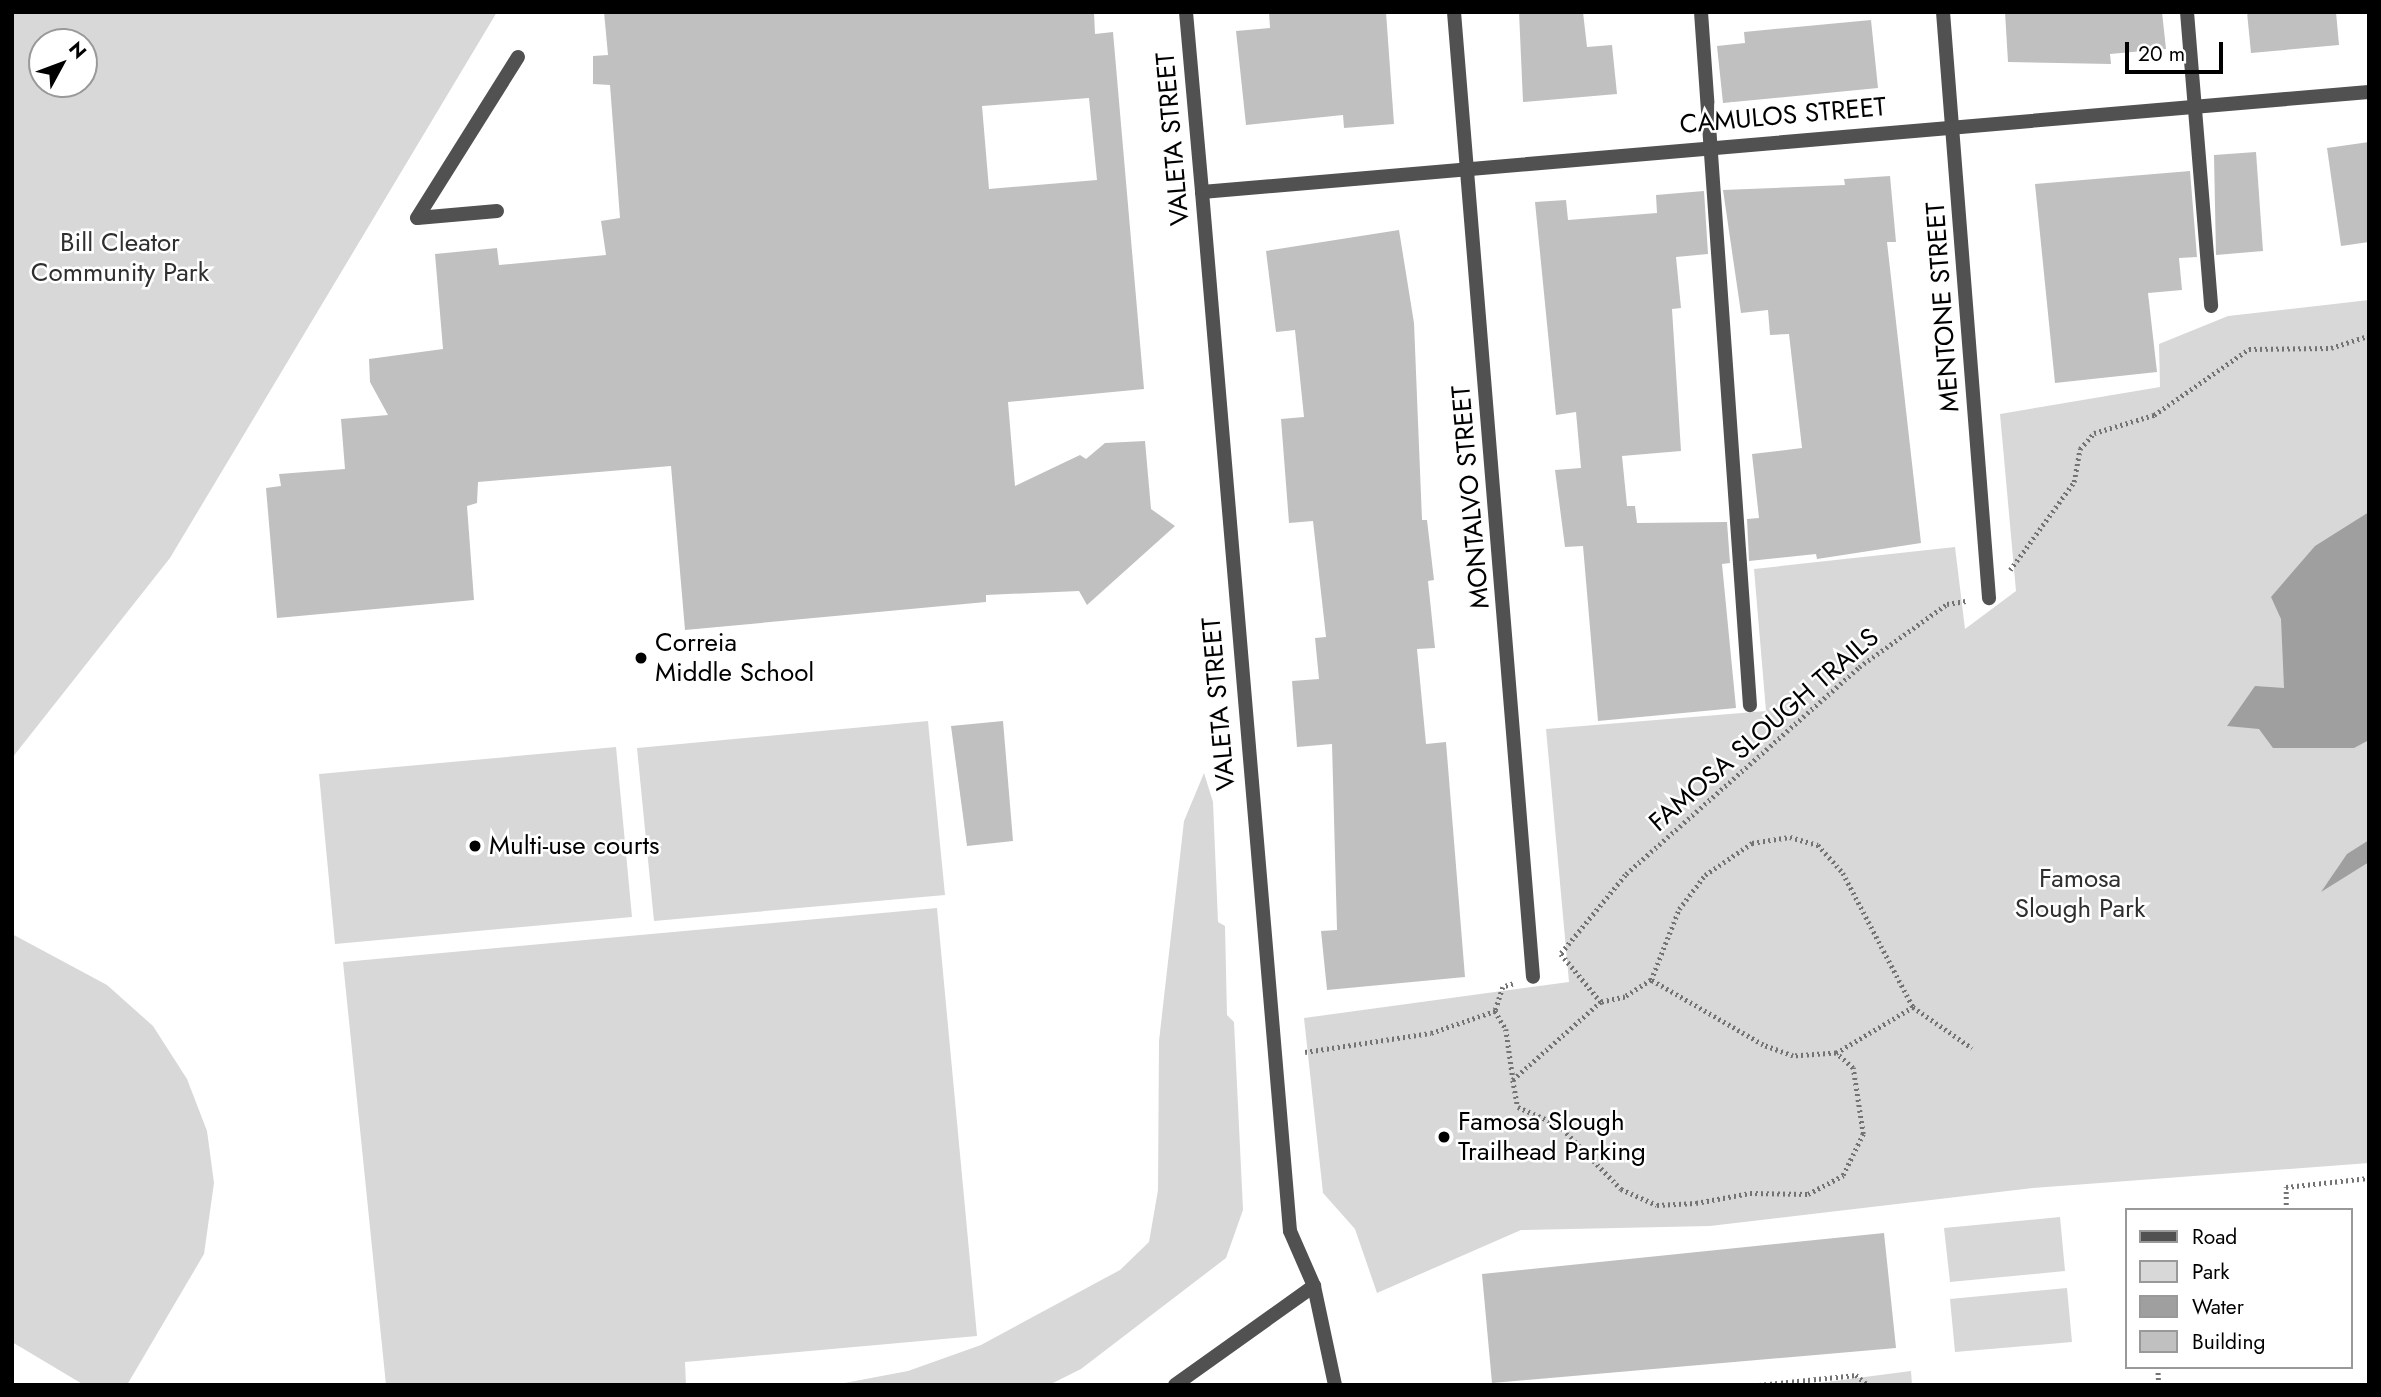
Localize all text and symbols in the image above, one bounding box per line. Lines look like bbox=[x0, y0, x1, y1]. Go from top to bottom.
north arrow bbox=[28, 28, 98, 98]
scale bar bbox=[2129, 28, 2227, 72]
text: N bbox=[63, 36, 93, 65]
text: 20 m bbox=[2138, 39, 2185, 69]
street label: VALETA STREET bbox=[1150, 51, 1196, 227]
street label: CAMULOS STREET bbox=[1679, 91, 1887, 141]
street label: MENTONE STREET bbox=[1920, 201, 1966, 413]
park label: Bill Cleator Community Park bbox=[31, 227, 209, 288]
street label: MONTALVO STREET bbox=[1446, 384, 1496, 610]
street label: VALETA STREET bbox=[1196, 616, 1242, 792]
street label: FAMOSA SLOUGH TRAILS bbox=[1643, 622, 1885, 838]
place label: Correia Middle School bbox=[655, 627, 814, 688]
marker: Correia Middle School bbox=[633, 650, 649, 666]
place label: Multi-use courts bbox=[489, 830, 659, 862]
marker: Multi-use courts bbox=[467, 838, 483, 854]
park label: Famosa Slough Park bbox=[2015, 863, 2145, 924]
place label: Famosa Slough Trailhead Parking bbox=[1458, 1106, 1646, 1168]
marker: Famosa Slough Trailhead Parking bbox=[1436, 1129, 1452, 1145]
legend bbox=[2126, 1208, 2353, 1369]
text: Road bbox=[2192, 1222, 2237, 1252]
text: Park bbox=[2192, 1257, 2229, 1287]
text: Water bbox=[2192, 1292, 2244, 1322]
text: Building bbox=[2192, 1327, 2265, 1357]

